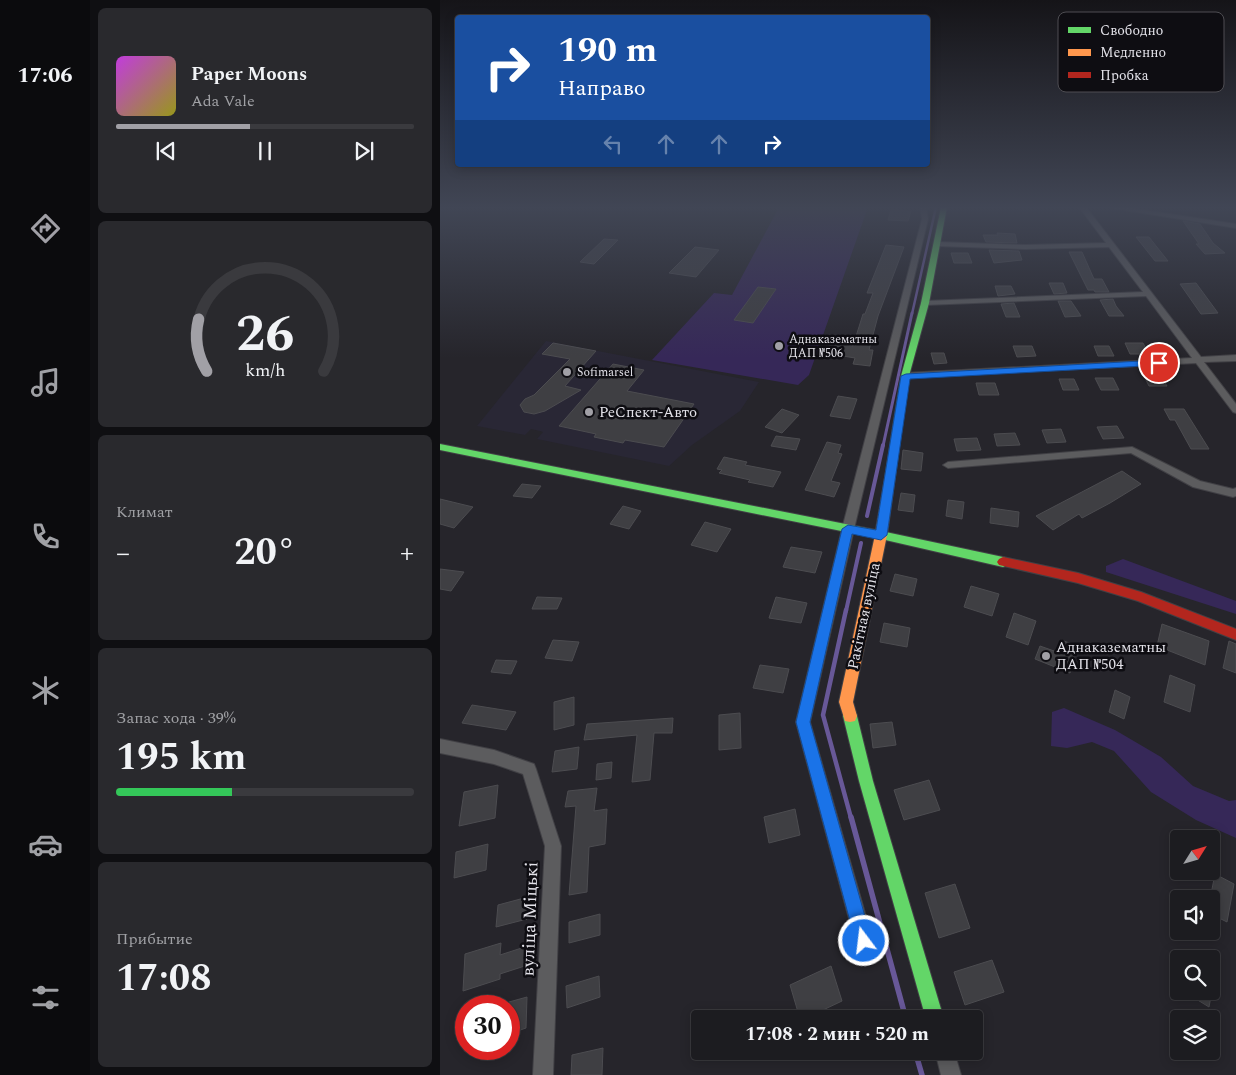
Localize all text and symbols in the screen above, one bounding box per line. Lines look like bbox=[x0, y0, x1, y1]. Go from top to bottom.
legend bbox=[1058, 12, 1224, 92]
text: Свободно bbox=[1100, 20, 1163, 41]
text: 190 m bbox=[558, 24, 657, 77]
icon: right bbox=[475, 35, 540, 100]
text: Медленно bbox=[1100, 42, 1166, 63]
text: 17:06 bbox=[17, 59, 73, 92]
text: Paper Moons bbox=[191, 60, 307, 89]
text: Пробка bbox=[1100, 65, 1149, 86]
text: Направо bbox=[558, 72, 646, 105]
text: Ada Vale bbox=[191, 89, 255, 113]
icon: left bbox=[599, 130, 627, 158]
icon: ahead bbox=[652, 130, 680, 158]
icon: ahead bbox=[705, 130, 733, 158]
icon: right bbox=[758, 130, 786, 158]
icon: previous bbox=[152, 137, 180, 165]
icon: pause bbox=[251, 137, 279, 165]
icon: next bbox=[350, 137, 378, 165]
icon: directions bbox=[28, 211, 63, 246]
text: 26 bbox=[236, 295, 294, 374]
place label: Аднаказематны ДАП №506 bbox=[789, 330, 877, 363]
marker: Аднаказематны ДАП №506 bbox=[773, 340, 785, 352]
pin bbox=[1138, 342, 1180, 384]
icon: arrive bbox=[1145, 349, 1173, 377]
text: km/h bbox=[245, 357, 285, 384]
place label: Sofimarsel bbox=[577, 363, 633, 382]
icon: music bbox=[28, 365, 63, 400]
marker: Sofimarsel bbox=[561, 366, 573, 378]
place label: РеСпект-Авто bbox=[599, 401, 697, 424]
marker: РеСпект-Авто bbox=[583, 406, 595, 418]
text: Климат bbox=[116, 500, 173, 524]
icon: phone bbox=[28, 519, 63, 554]
text: 20° bbox=[234, 524, 296, 582]
text: − bbox=[116, 532, 130, 575]
text: + bbox=[400, 532, 414, 575]
street label: Ракітная вуліца bbox=[841, 560, 887, 671]
place label: Аднаказематны ДАП №504 bbox=[1056, 636, 1166, 676]
marker: Аднаказематны ДАП №504 bbox=[1040, 650, 1052, 662]
icon: climate bbox=[28, 673, 63, 708]
text: Запас хода · 39% bbox=[116, 706, 236, 730]
text: 195 km bbox=[116, 729, 247, 787]
icon: car bbox=[28, 827, 63, 862]
north arrow bbox=[1170, 830, 1220, 880]
map controls bbox=[1170, 830, 1220, 1060]
street label: вуліца Міцькі bbox=[515, 861, 545, 977]
button: sound bbox=[1170, 890, 1220, 940]
position arrow bbox=[837, 914, 889, 966]
text: Прибытие bbox=[116, 927, 193, 951]
text: 17:08 bbox=[116, 950, 211, 1008]
button: search bbox=[1170, 950, 1220, 1000]
icon: filters bbox=[28, 980, 63, 1015]
speed limit sign: 30 bbox=[455, 995, 520, 1060]
button: layers bbox=[1170, 1010, 1220, 1060]
text: 17:08 · 2 мин · 520 m bbox=[745, 1020, 929, 1049]

